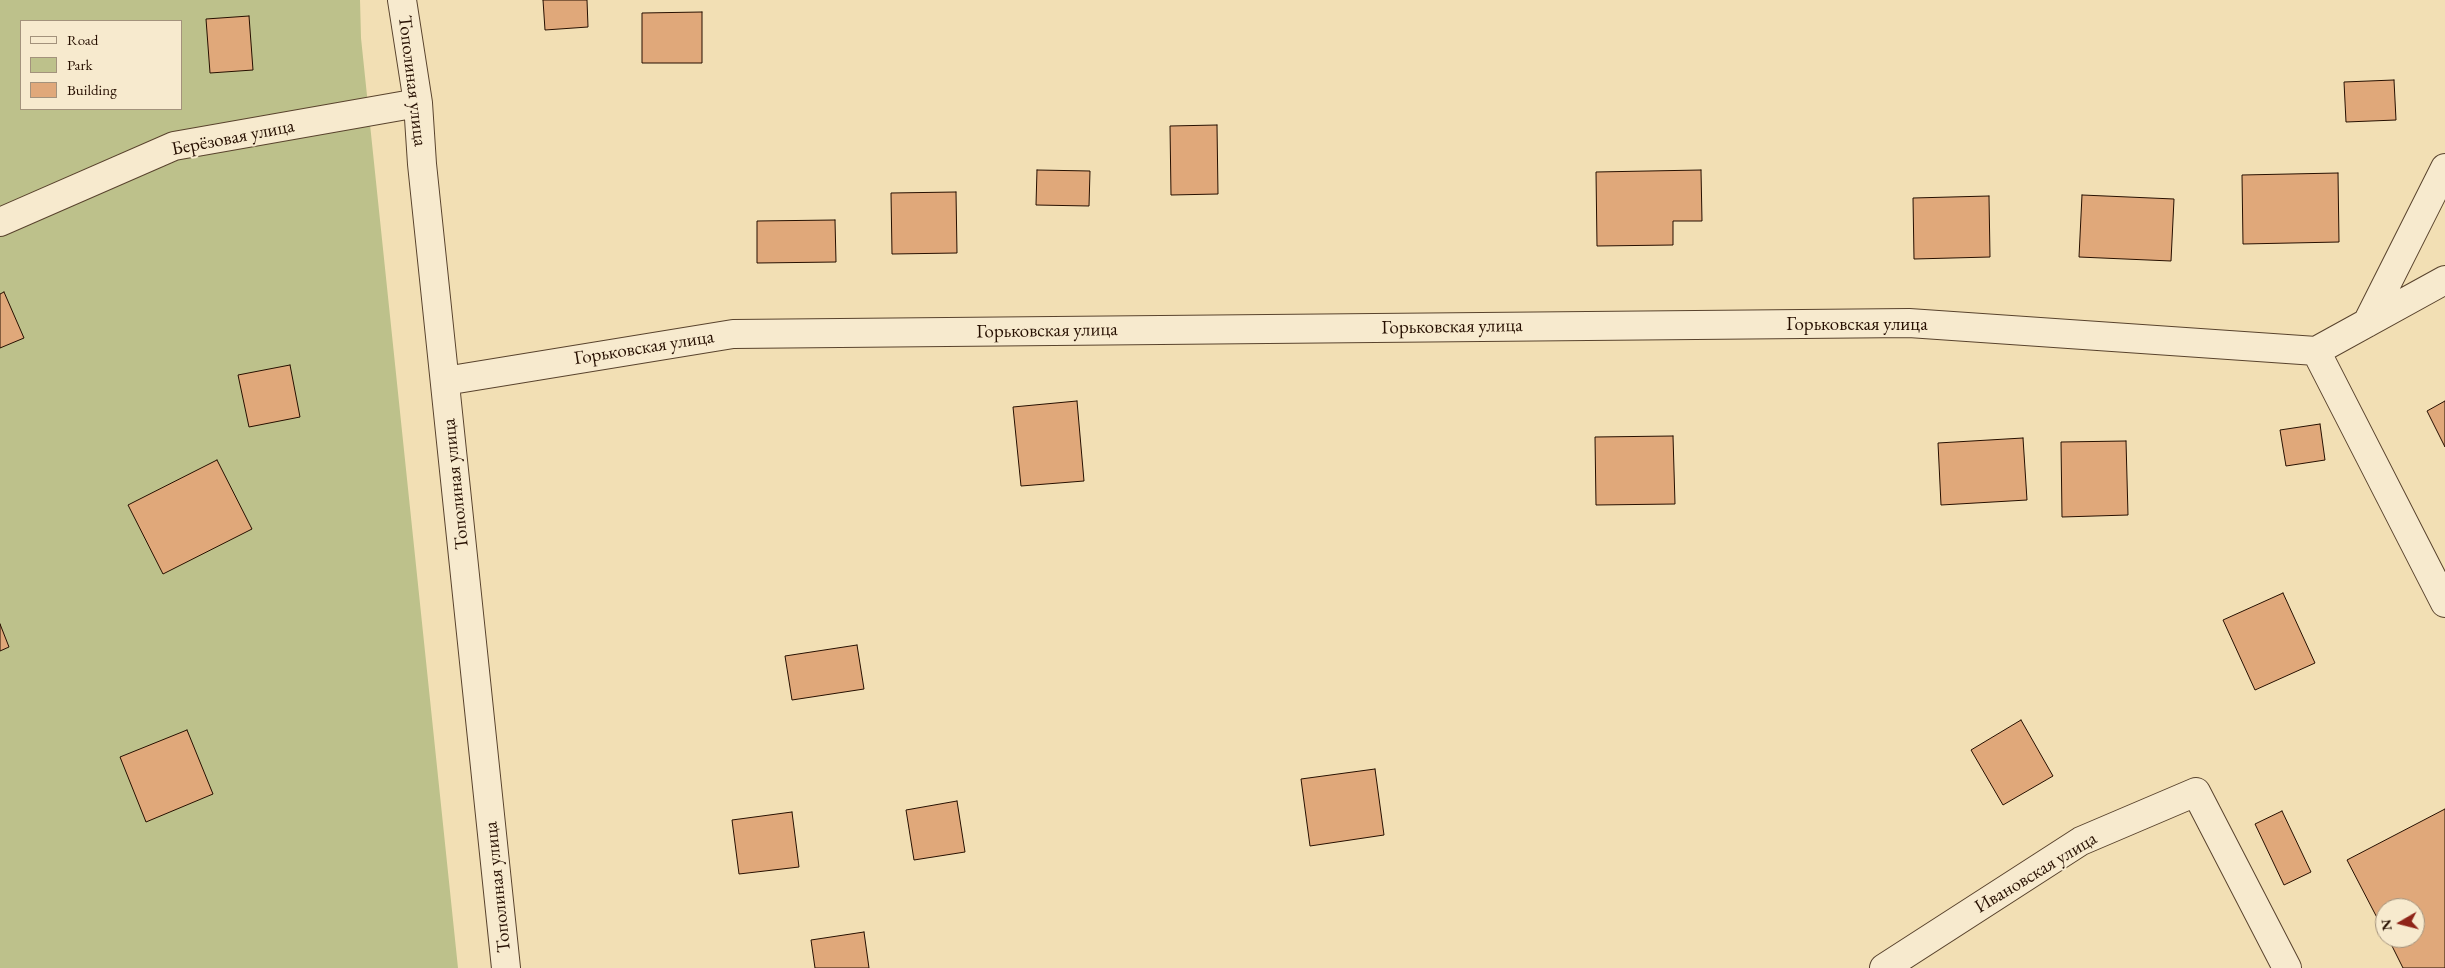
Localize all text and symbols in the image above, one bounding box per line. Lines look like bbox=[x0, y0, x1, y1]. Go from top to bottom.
street label: Тополиная улица bbox=[393, 14, 431, 148]
legend bbox=[20, 20, 182, 110]
text: Road bbox=[67, 30, 98, 49]
text: Park bbox=[67, 55, 93, 74]
text: Building bbox=[67, 80, 117, 99]
street label: Берёзовая улица bbox=[170, 115, 296, 161]
street label: Горьковская улица bbox=[1381, 314, 1523, 340]
street label: Горьковская улица bbox=[1786, 314, 1928, 336]
street label: Горьковская улица bbox=[976, 318, 1118, 344]
street label: Горьковская улица bbox=[572, 326, 716, 370]
street label: Тополиная улица bbox=[438, 417, 474, 551]
street label: Тополиная улица bbox=[480, 820, 516, 954]
street label: Ивановская улица bbox=[1971, 828, 2101, 918]
north arrow bbox=[2375, 898, 2425, 948]
text: N bbox=[2376, 918, 2396, 932]

